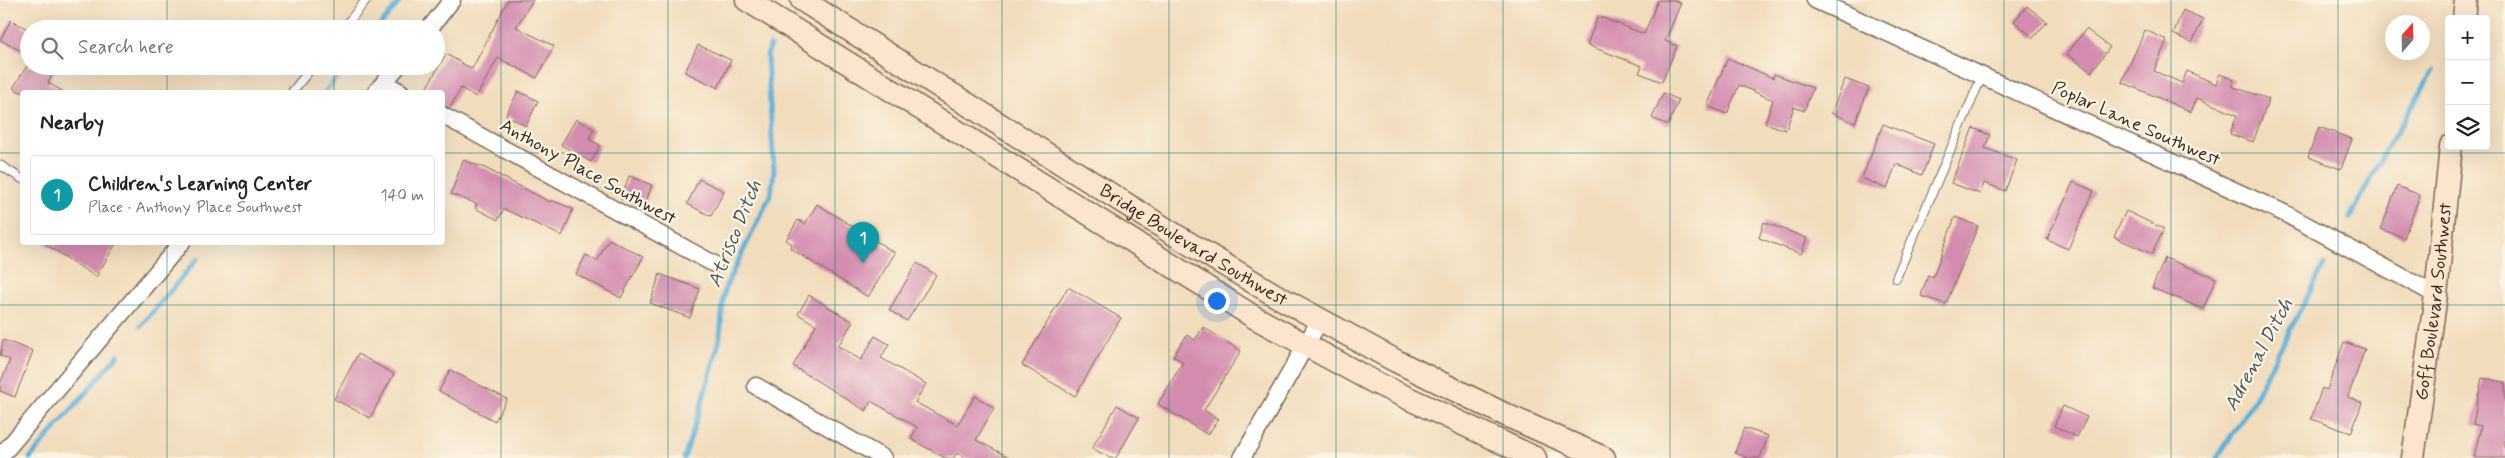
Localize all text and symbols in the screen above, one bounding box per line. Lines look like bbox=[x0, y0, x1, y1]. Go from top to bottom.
north arrow bbox=[2385, 15, 2430, 60]
map controls bbox=[2445, 15, 2490, 150]
button: + bbox=[2445, 15, 2490, 60]
search box bbox=[20, 20, 445, 75]
icon: search bbox=[38, 34, 66, 62]
text: Search here bbox=[78, 35, 174, 60]
button: − bbox=[2445, 60, 2490, 105]
street label: Poplar Lane Southwest bbox=[2048, 75, 2224, 173]
button: layers bbox=[2445, 105, 2490, 150]
text: Nearby bbox=[40, 109, 104, 137]
street label: Anthony Place Southwest bbox=[495, 113, 681, 231]
text: Children's Learning Center bbox=[88, 172, 312, 197]
water label: Atrisco Ditch bbox=[701, 176, 769, 291]
street label: Bridge Boulevard Southwest bbox=[1095, 178, 1292, 312]
text: 1 bbox=[53, 185, 61, 206]
text: 140 m bbox=[380, 185, 424, 206]
text: Place · Anthony Place Southwest bbox=[88, 197, 302, 218]
street label: Goff Boulevard Southwest bbox=[2409, 201, 2458, 402]
pin: 1 bbox=[847, 222, 879, 263]
your location bbox=[1204, 288, 1230, 314]
water label: Adrenal Ditch bbox=[2218, 294, 2300, 416]

